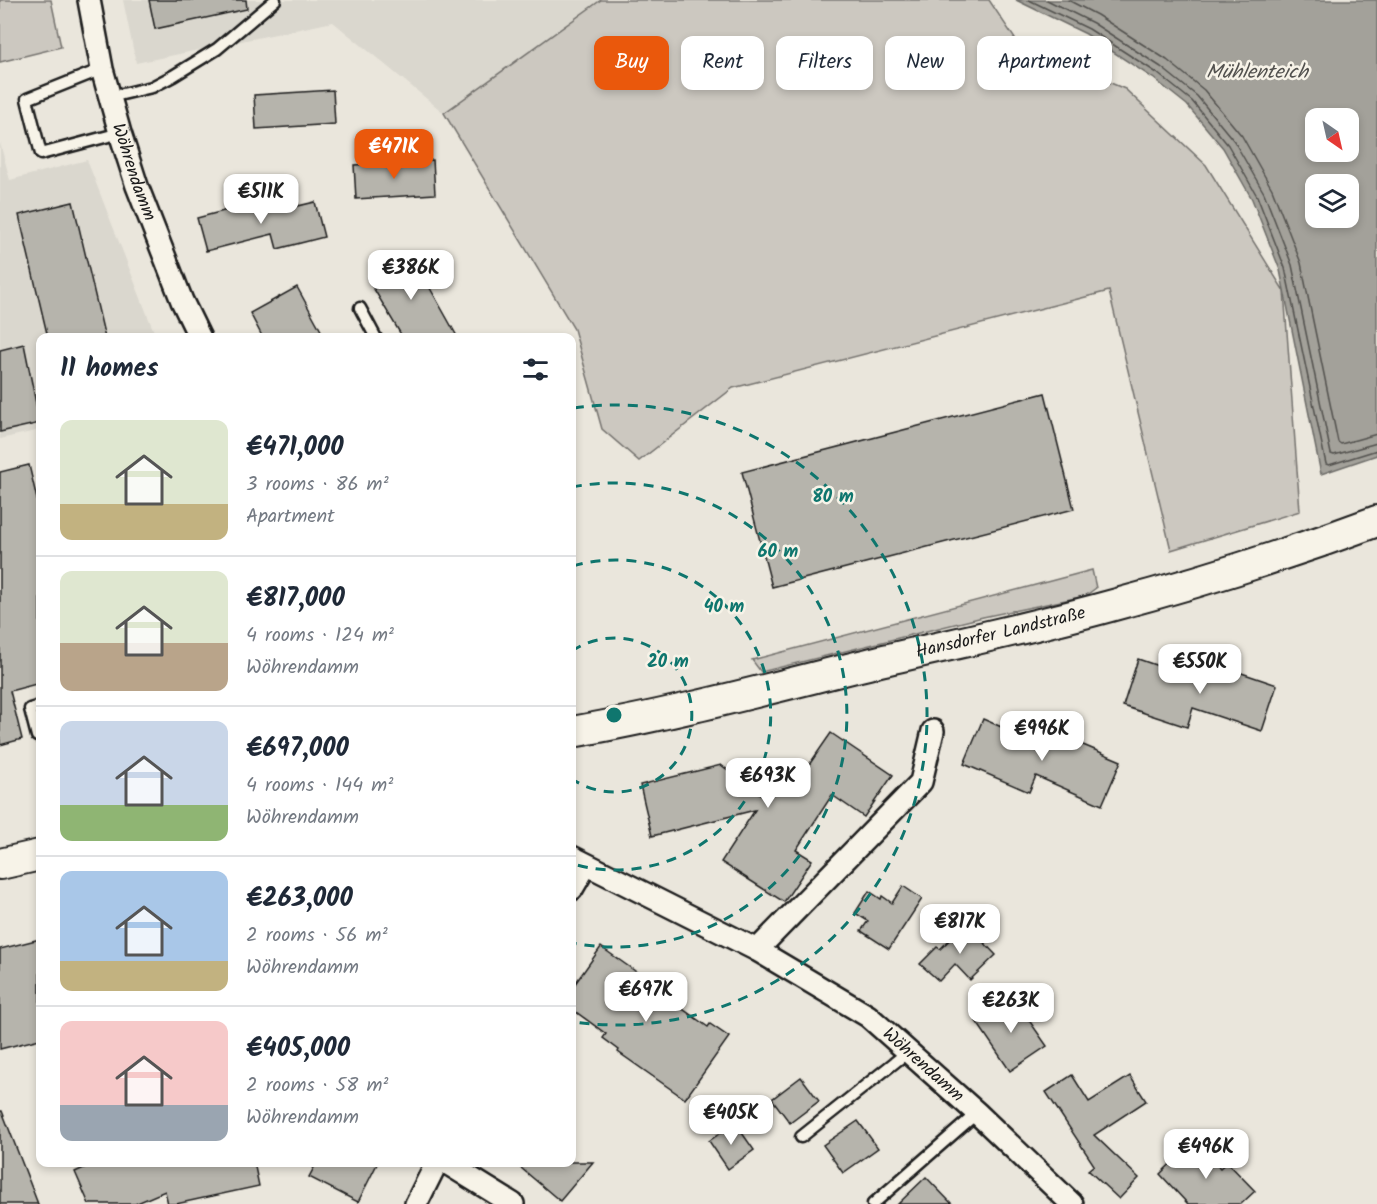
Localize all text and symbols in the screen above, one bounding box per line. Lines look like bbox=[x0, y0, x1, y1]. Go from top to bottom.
chip: Buy bbox=[594, 36, 669, 90]
chip: Rent bbox=[681, 36, 764, 90]
chip: Filters bbox=[776, 36, 873, 90]
chip: New bbox=[885, 36, 965, 90]
chip: Apartment bbox=[977, 36, 1112, 90]
water label: Mühlenteich bbox=[1206, 57, 1310, 89]
north arrow bbox=[1305, 108, 1359, 162]
map controls bbox=[1305, 108, 1359, 228]
street label: Wöhrendamm bbox=[103, 120, 164, 225]
pin: €471K bbox=[352, 129, 436, 180]
text: €471K bbox=[368, 132, 420, 164]
pin: €511K bbox=[219, 174, 303, 225]
button: layers bbox=[1305, 174, 1359, 228]
text: €511K bbox=[238, 177, 284, 209]
pin: €386K bbox=[369, 250, 453, 301]
text: €386K bbox=[382, 253, 440, 285]
text: 11 homes bbox=[60, 348, 158, 390]
icon: filters bbox=[519, 353, 552, 386]
text: €471,000 bbox=[246, 427, 344, 469]
icon: home bbox=[108, 444, 180, 516]
text: 3 rooms · 86 m² bbox=[246, 469, 389, 501]
text: 80 m bbox=[812, 483, 854, 512]
text: Apartment bbox=[246, 501, 335, 533]
text: 60 m bbox=[758, 538, 799, 567]
text: €817,000 bbox=[246, 578, 345, 620]
text: 40 m bbox=[704, 593, 745, 622]
icon: home bbox=[108, 595, 180, 667]
street label: Hansdorfer Landstraße bbox=[913, 599, 1089, 667]
text: 4 rooms · 124 m² bbox=[246, 620, 394, 652]
pin: €550K bbox=[1158, 644, 1242, 695]
text: €550K bbox=[1172, 647, 1228, 679]
text: 20 m bbox=[647, 648, 689, 677]
text: Wöhrendamm bbox=[246, 652, 359, 684]
centre of rings bbox=[604, 705, 624, 725]
pin: €996K bbox=[1000, 711, 1084, 762]
text: €996K bbox=[1014, 714, 1070, 746]
text: €697,000 bbox=[246, 728, 349, 770]
icon: home bbox=[108, 745, 180, 817]
pin: €693K bbox=[726, 758, 810, 809]
text: €693K bbox=[740, 761, 796, 793]
text: 4 rooms · 144 m² bbox=[246, 770, 393, 802]
text: Wöhrendamm bbox=[246, 802, 359, 834]
text: €263,000 bbox=[246, 878, 353, 920]
icon: home bbox=[108, 895, 180, 967]
pin: €817K bbox=[918, 904, 1002, 955]
text: €817K bbox=[934, 907, 986, 939]
text: 2 rooms · 56 m² bbox=[246, 920, 388, 952]
text: Wöhrendamm bbox=[246, 952, 359, 984]
pin: €697K bbox=[604, 972, 688, 1023]
text: €697K bbox=[618, 975, 674, 1007]
pin: €263K bbox=[969, 983, 1053, 1034]
text: €263K bbox=[982, 986, 1040, 1018]
street label: Wöhrendamm bbox=[876, 1020, 971, 1110]
text: €405,000 bbox=[246, 1028, 350, 1070]
icon: home bbox=[108, 1045, 180, 1117]
text: 2 rooms · 58 m² bbox=[246, 1070, 388, 1102]
pin: €405K bbox=[689, 1095, 773, 1146]
text: €405K bbox=[703, 1098, 759, 1130]
text: Wöhrendamm bbox=[246, 1102, 359, 1134]
pin: €496K bbox=[1164, 1129, 1248, 1180]
text: €496K bbox=[1178, 1132, 1234, 1164]

